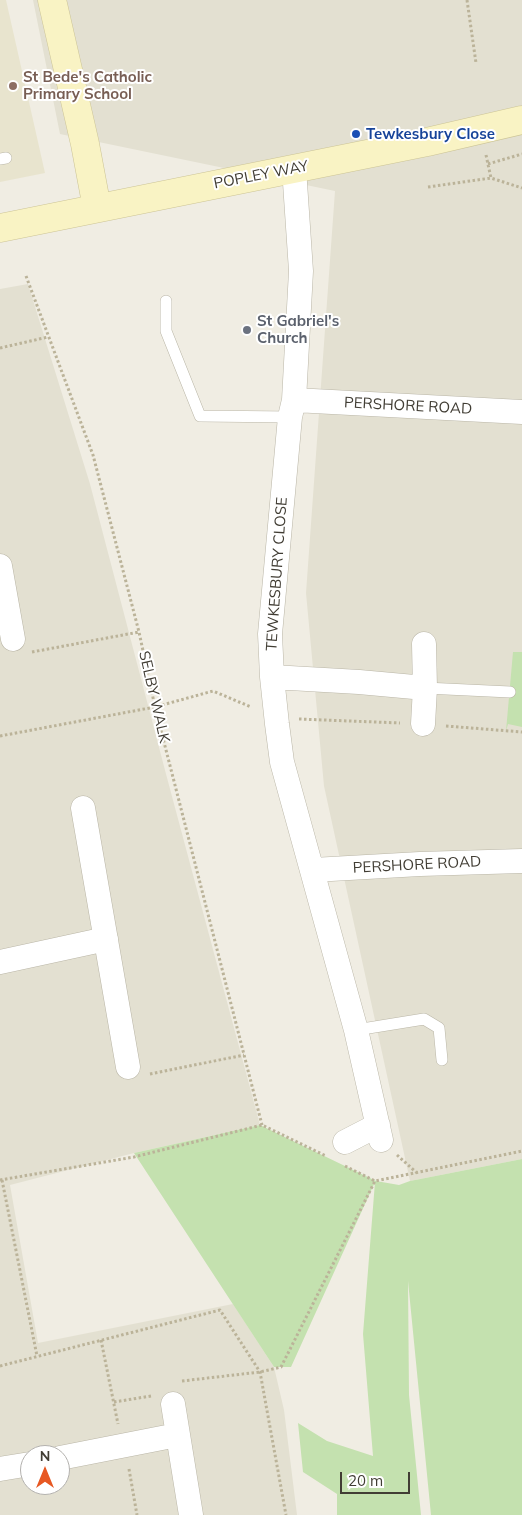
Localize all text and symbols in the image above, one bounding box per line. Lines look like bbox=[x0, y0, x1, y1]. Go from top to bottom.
place label: St Bede's Catholic Primary School bbox=[23, 68, 152, 103]
marker: St Bede's Catholic Primary School bbox=[7, 80, 19, 92]
place label: Tewkesbury Close bbox=[366, 125, 495, 143]
marker: Tewkesbury Close bbox=[350, 128, 362, 140]
street label: POPLEY WAY bbox=[212, 157, 310, 193]
place label: St Gabriel's Church bbox=[257, 312, 339, 347]
marker: St Gabriel's Church bbox=[241, 324, 253, 336]
street label: PERSHORE ROAD bbox=[343, 394, 473, 418]
street label: TEWKESBURY CLOSE bbox=[263, 497, 291, 651]
street label: SELBY WALK bbox=[135, 649, 173, 745]
street label: PERSHORE ROAD bbox=[352, 853, 482, 877]
north arrow bbox=[20, 1445, 70, 1495]
text: N bbox=[40, 1447, 50, 1465]
scale bar bbox=[342, 1462, 412, 1494]
text: 20 m bbox=[348, 1471, 383, 1490]

